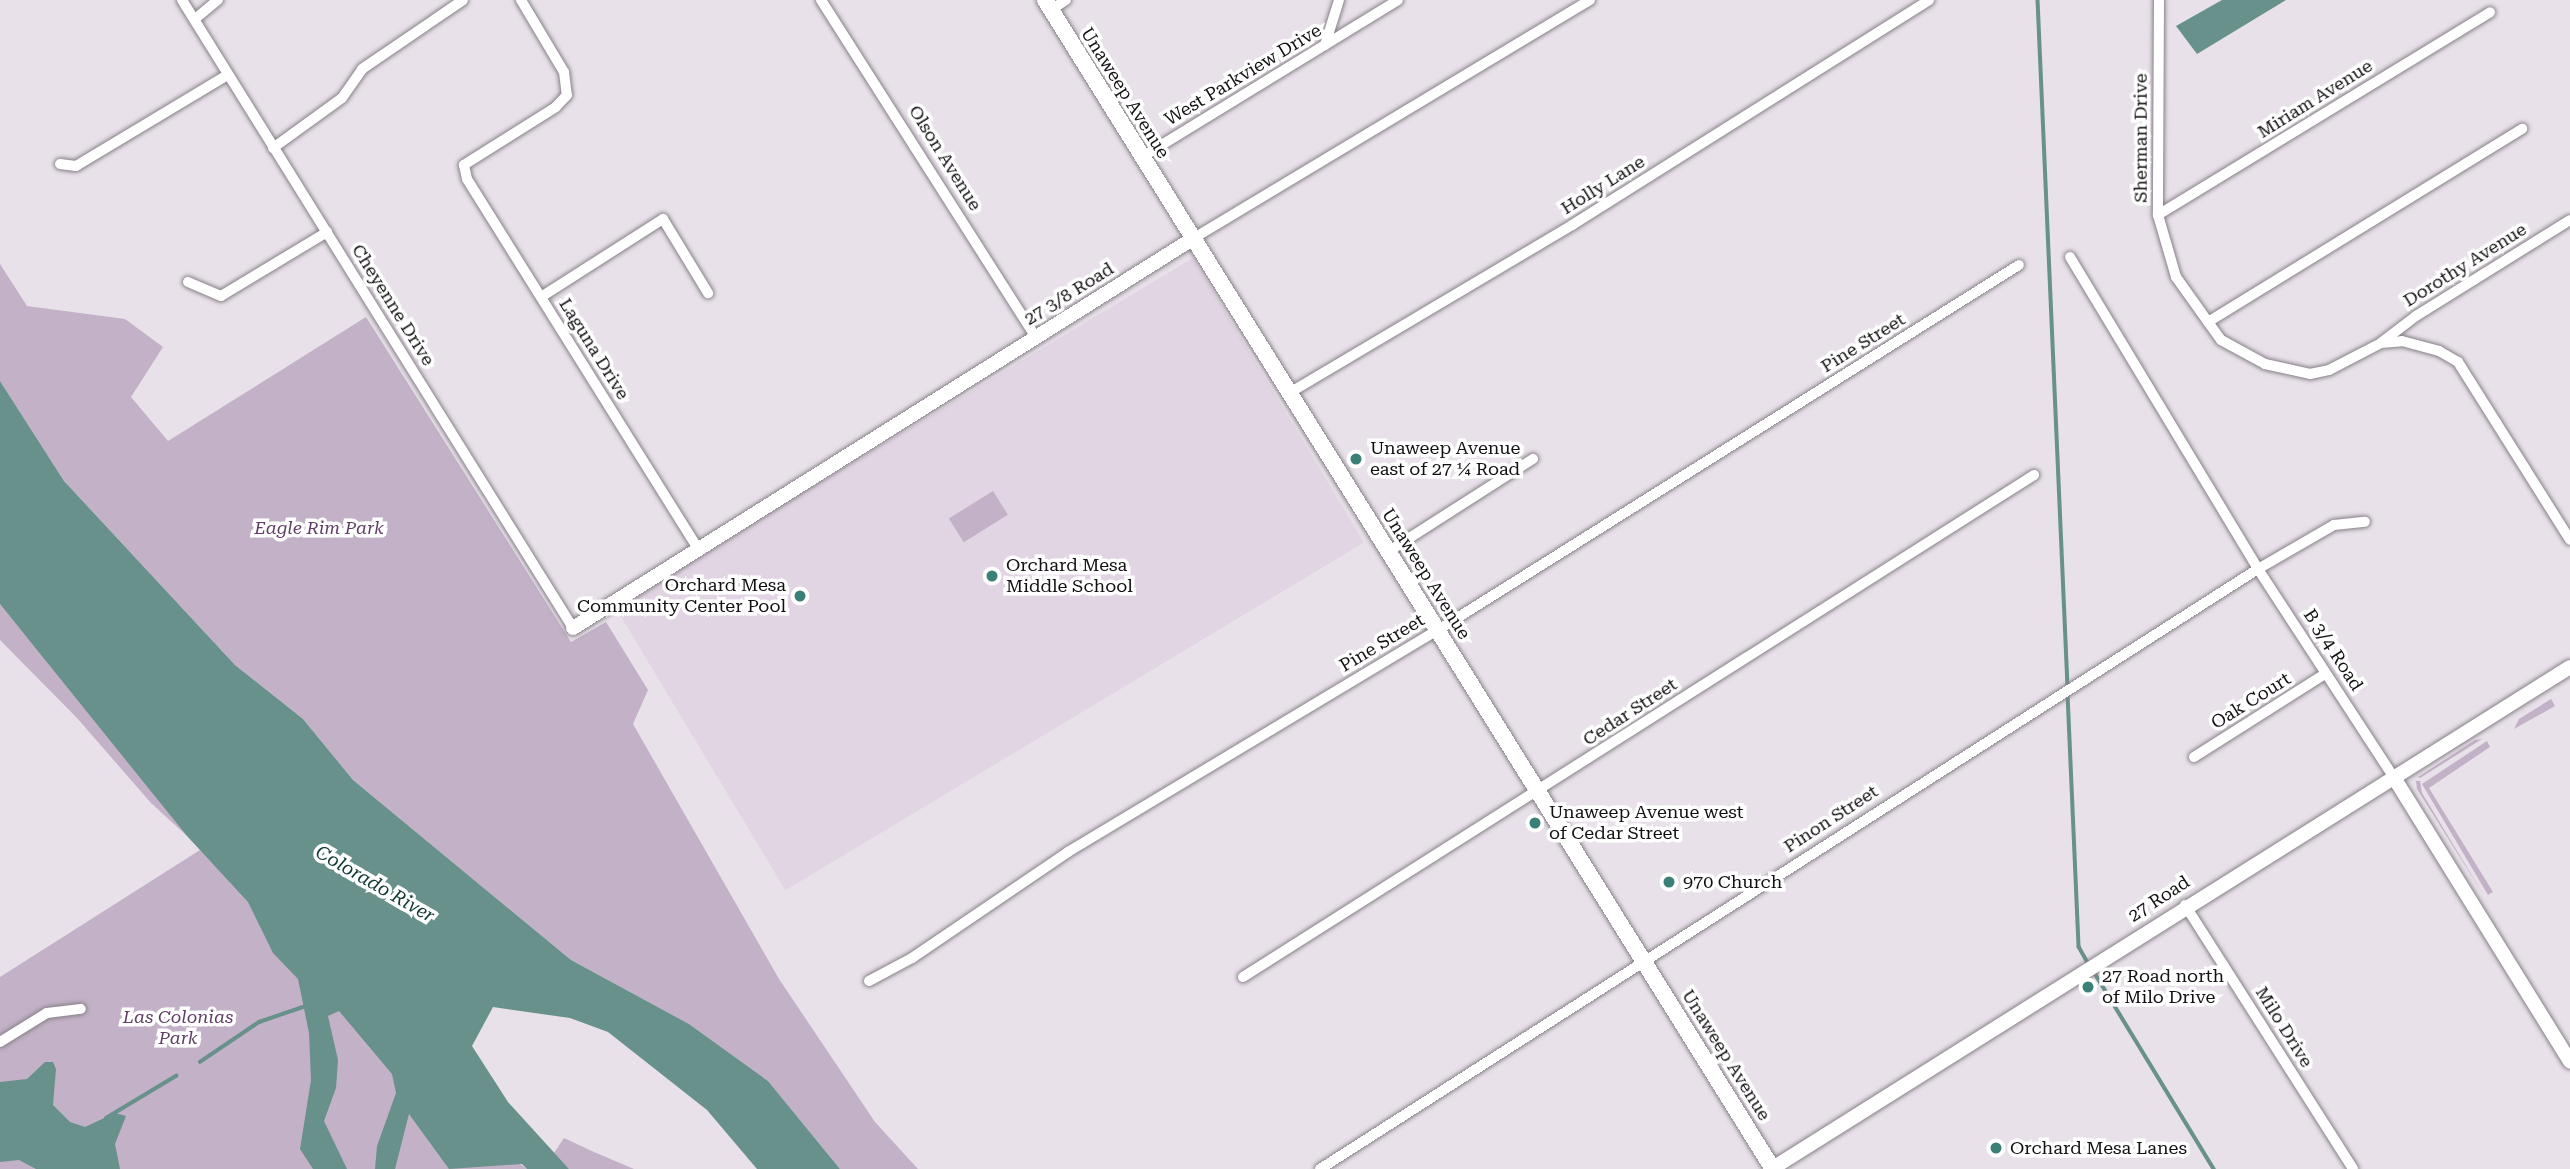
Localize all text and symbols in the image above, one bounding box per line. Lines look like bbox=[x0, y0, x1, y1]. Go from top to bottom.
street label: West Parkview Drive bbox=[1161, 20, 1325, 130]
street label: Unaweep Avenue bbox=[1076, 24, 1174, 162]
street label: Miriam Avenue bbox=[2254, 55, 2376, 143]
street label: Sherman Drive bbox=[2130, 73, 2152, 203]
street label: Olson Avenue bbox=[904, 101, 986, 215]
street label: Holly Lane bbox=[1557, 151, 1649, 219]
street label: Dorothy Avenue bbox=[2399, 218, 2531, 312]
street label: Cheyenne Drive bbox=[347, 240, 439, 370]
street label: 27 3/8 Road bbox=[1020, 258, 1118, 330]
street label: Laguna Drive bbox=[554, 294, 634, 404]
street label: Pine Street bbox=[1817, 309, 1909, 377]
place label: Unaweep Avenue east of 27 ¼ Road bbox=[1370, 438, 1520, 480]
marker: Unaweep Avenue east of 27 ¼ Road bbox=[1348, 451, 1364, 467]
street label: Unaweep Avenue bbox=[1377, 505, 1475, 643]
park label: Eagle Rim Park bbox=[254, 517, 384, 539]
place label: Orchard Mesa Middle School bbox=[1006, 555, 1133, 598]
marker: Orchard Mesa Middle School bbox=[984, 568, 1000, 584]
place label: Orchard Mesa Community Center Pool bbox=[577, 575, 786, 618]
marker: Orchard Mesa Community Center Pool bbox=[792, 588, 808, 604]
street label: B 3/4 Road bbox=[2299, 605, 2367, 695]
street label: Pine Street bbox=[1336, 609, 1428, 677]
street label: Oak Court bbox=[2207, 668, 2295, 734]
street label: Cedar Street bbox=[1579, 674, 1681, 750]
street label: Pinon Street bbox=[1780, 781, 1882, 857]
place label: Unaweep Avenue west of Cedar Street bbox=[1549, 802, 1744, 844]
marker: Unaweep Avenue west of Cedar Street bbox=[1527, 815, 1543, 831]
water label: Colorado River bbox=[311, 841, 439, 927]
place label: 970 Church bbox=[1683, 871, 1782, 893]
street label: 27 Road bbox=[2124, 871, 2194, 927]
marker: 970 Church bbox=[1661, 874, 1677, 890]
place label: 27 Road north of Milo Drive bbox=[2102, 966, 2224, 1009]
marker: 27 Road north of Milo Drive bbox=[2080, 979, 2096, 995]
street label: Milo Drive bbox=[2251, 983, 2317, 1071]
street label: Unaweep Avenue bbox=[1677, 986, 1775, 1124]
park label: Las Colonias Park bbox=[123, 1007, 233, 1050]
place label: Orchard Mesa Lanes bbox=[2010, 1137, 2187, 1159]
marker: Orchard Mesa Lanes bbox=[1988, 1140, 2004, 1156]

